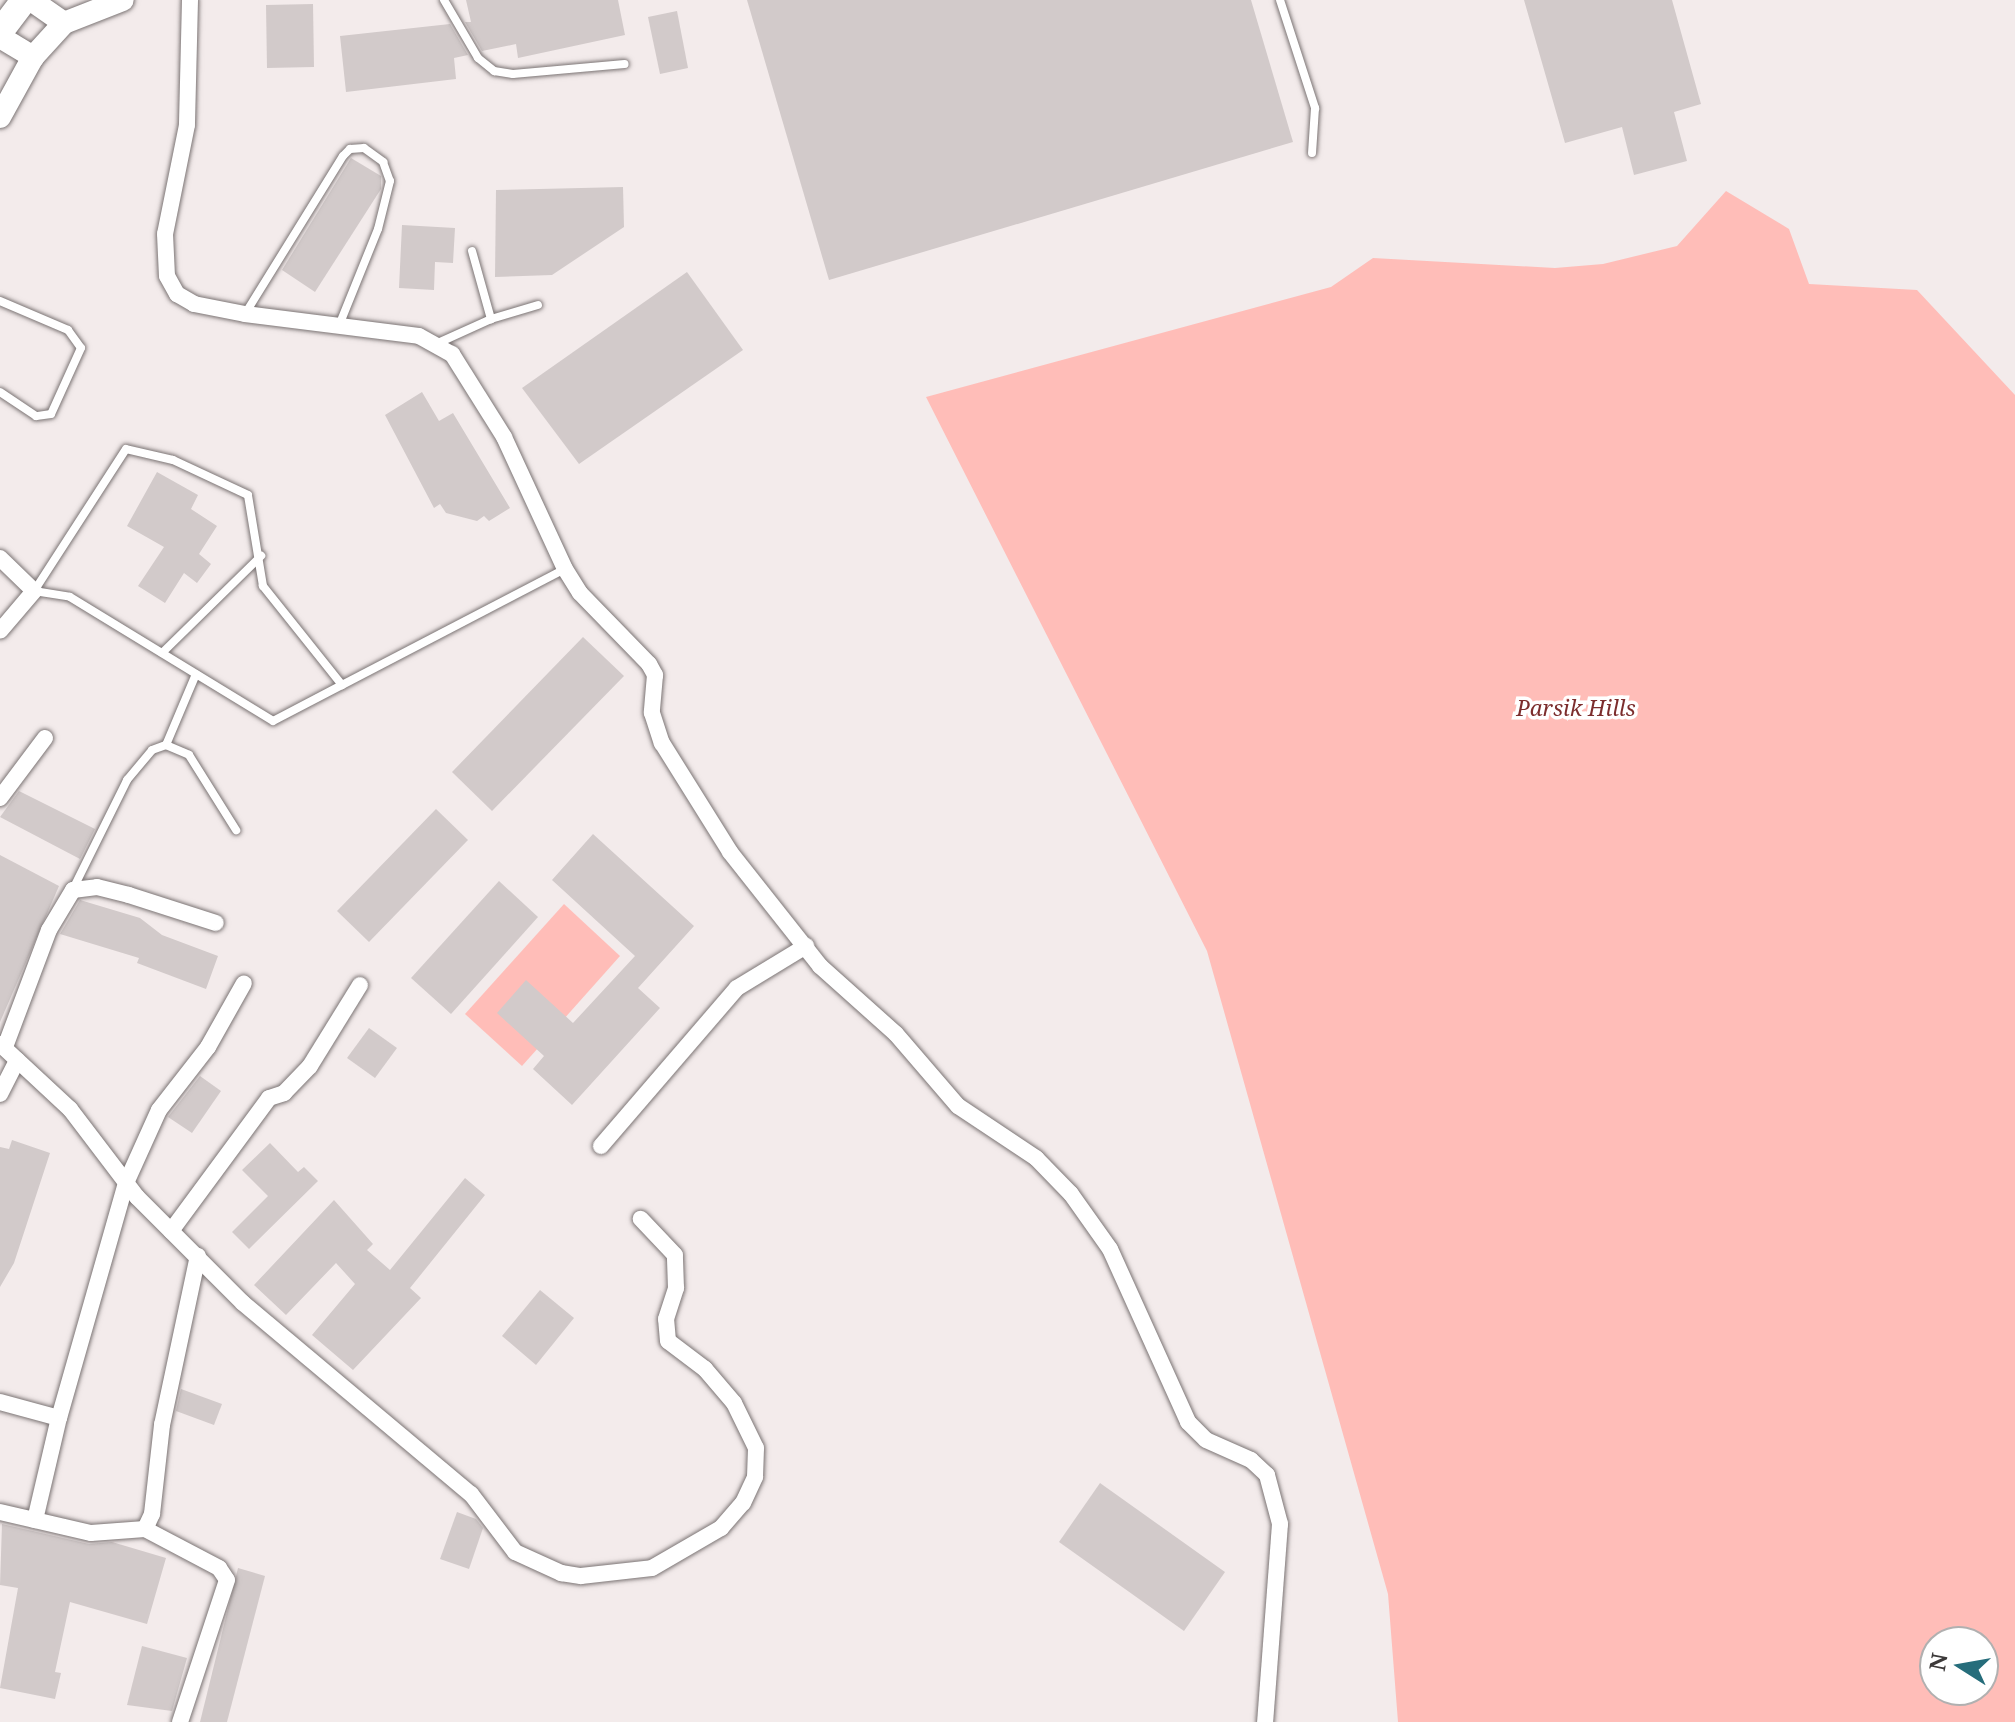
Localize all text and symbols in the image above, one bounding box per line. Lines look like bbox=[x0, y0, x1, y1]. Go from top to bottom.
park label: Parsik Hills bbox=[1516, 695, 1636, 721]
north arrow bbox=[1919, 1626, 1999, 1706]
text: N bbox=[1921, 1650, 1954, 1673]

